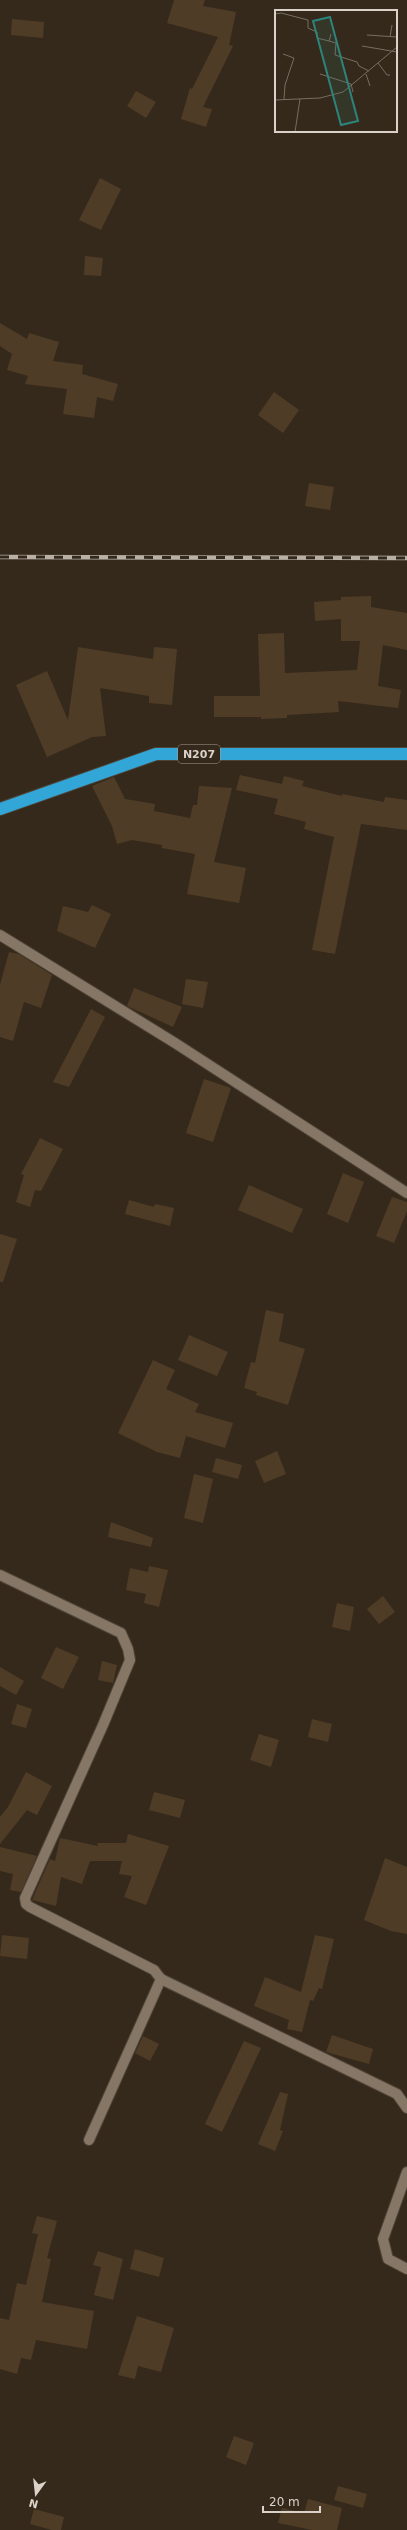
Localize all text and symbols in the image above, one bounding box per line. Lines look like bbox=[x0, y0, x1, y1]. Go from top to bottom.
inset map bbox=[275, 10, 397, 132]
road number: N207 bbox=[178, 745, 220, 763]
north arrow bbox=[16, 2474, 56, 2514]
scale bar bbox=[263, 2488, 320, 2514]
text: 20 m bbox=[269, 2495, 300, 2509]
text: N bbox=[27, 2496, 40, 2511]

